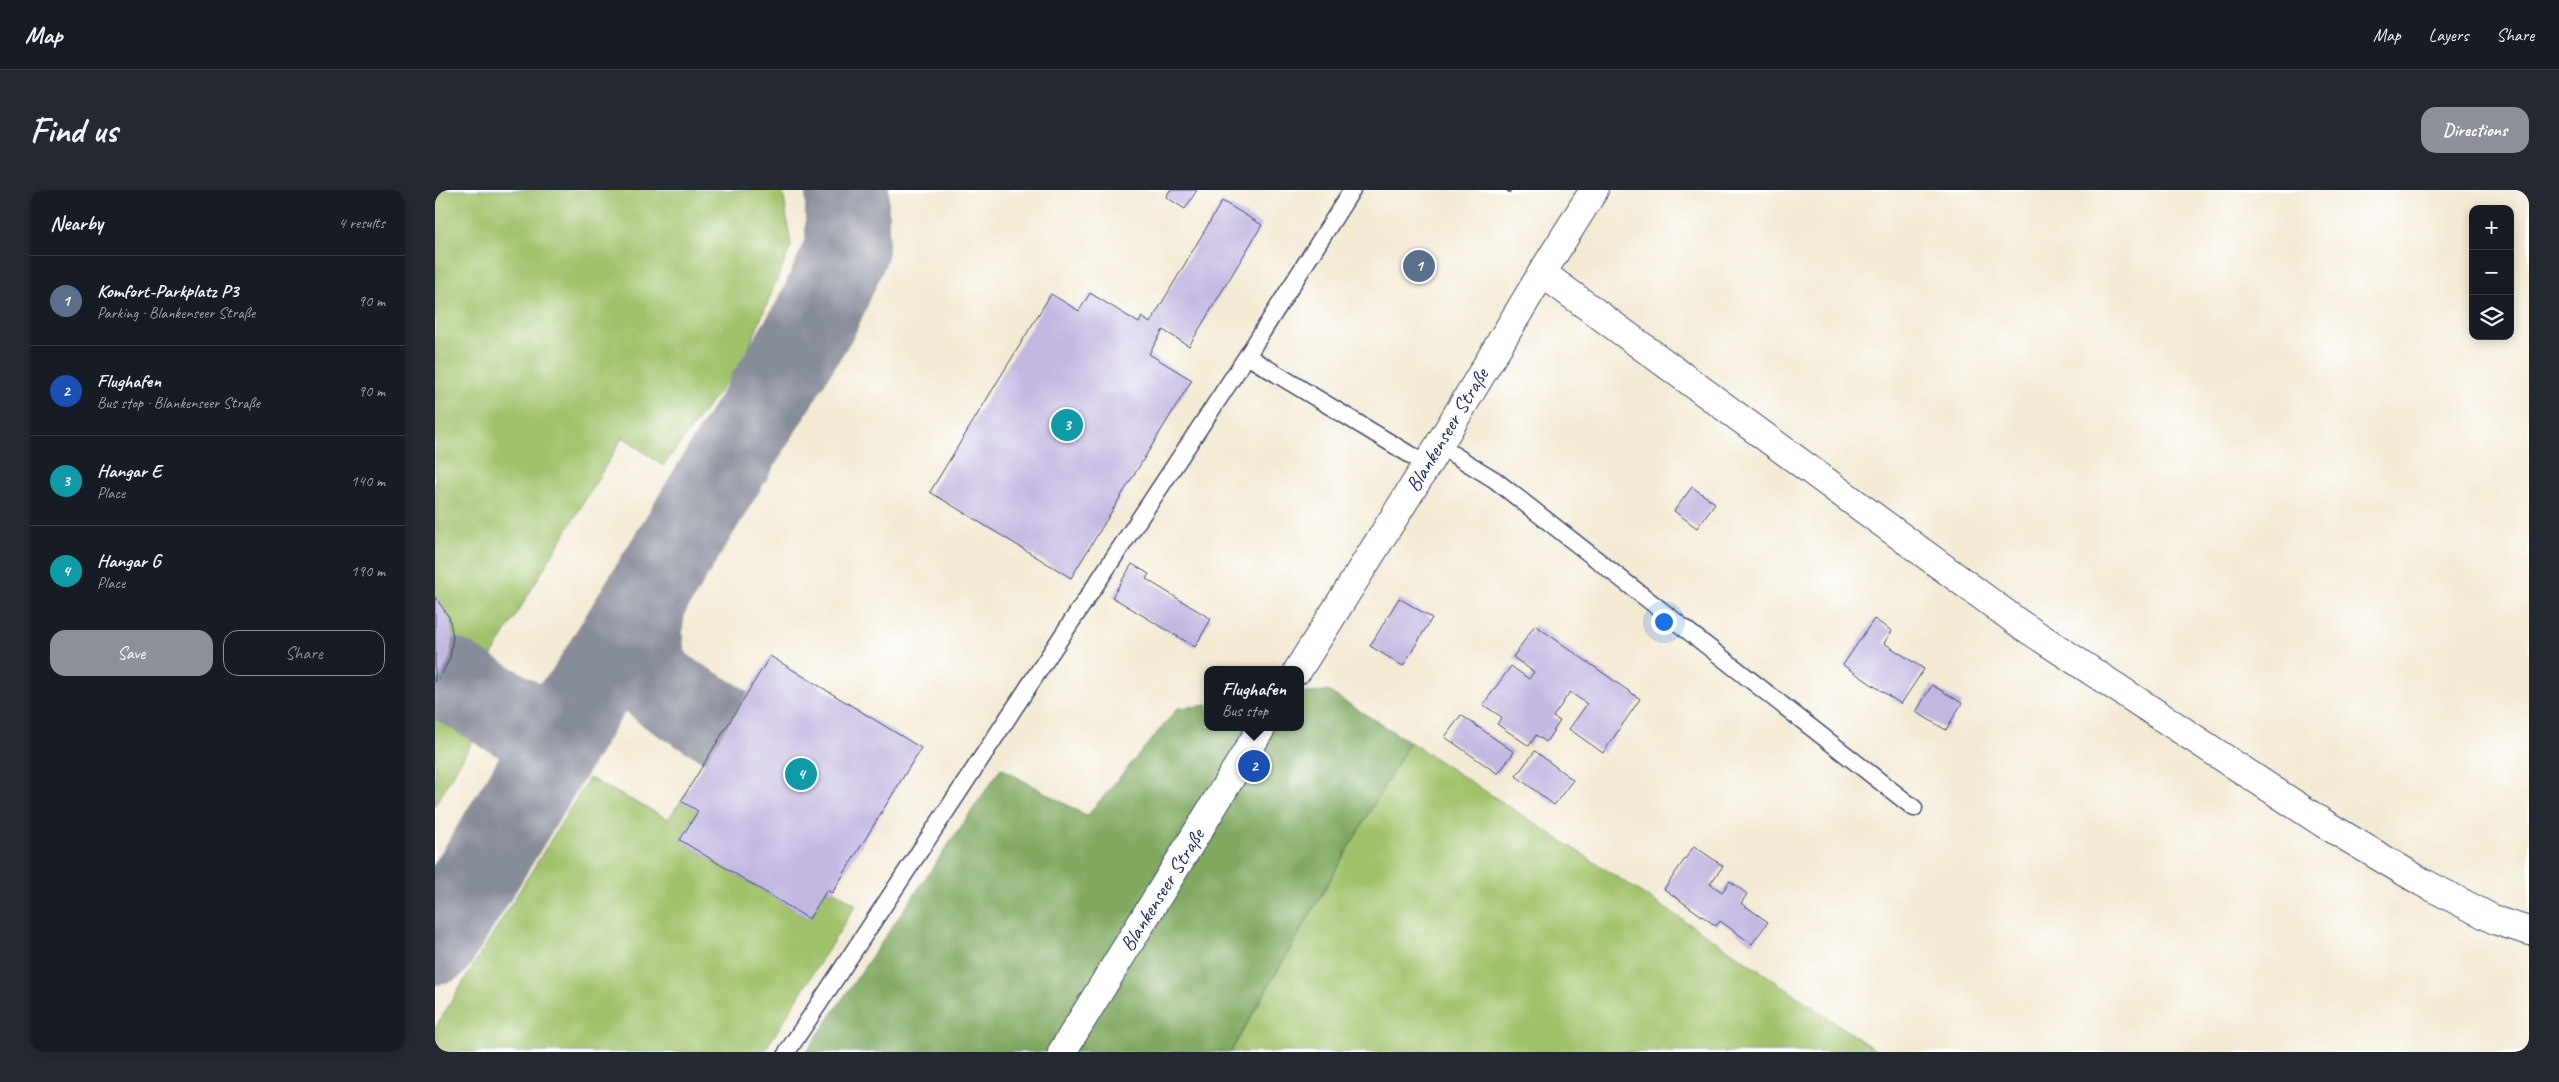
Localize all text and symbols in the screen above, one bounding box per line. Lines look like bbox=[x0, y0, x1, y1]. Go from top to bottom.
text: Map bbox=[25, 20, 62, 50]
text: Map bbox=[2373, 24, 2401, 46]
text: Layers bbox=[2429, 24, 2468, 46]
text: Share bbox=[2496, 24, 2534, 46]
button: Directions bbox=[2421, 107, 2529, 153]
text: Find us bbox=[30, 108, 117, 153]
map controls bbox=[2469, 205, 2514, 340]
button: + bbox=[2469, 205, 2514, 250]
text: Nearby bbox=[50, 210, 103, 236]
text: 4 results bbox=[338, 213, 385, 233]
pin: 1 bbox=[1403, 247, 1435, 285]
button: − bbox=[2469, 250, 2514, 295]
text: Komfort-Parkplatz P3 bbox=[97, 279, 239, 303]
text: 1 bbox=[62, 291, 70, 311]
text: 90 m bbox=[358, 291, 385, 311]
button: layers bbox=[2469, 295, 2514, 340]
text: Parking · Blankenseer Straße bbox=[97, 303, 255, 323]
street label: Blankenseer Straße bbox=[1400, 362, 1495, 496]
text: Flughafen bbox=[97, 369, 161, 393]
text: 2 bbox=[62, 381, 70, 401]
text: 90 m bbox=[358, 381, 385, 401]
text: Bus stop · Blankenseer Straße bbox=[97, 393, 260, 413]
pin: 3 bbox=[1051, 406, 1083, 444]
text: Hangar E bbox=[97, 459, 161, 483]
text: 3 bbox=[62, 471, 70, 491]
text: 140 m bbox=[351, 471, 385, 491]
text: Place bbox=[97, 483, 125, 503]
text: Hangar G bbox=[97, 549, 161, 573]
text: 4 bbox=[62, 561, 70, 581]
text: 190 m bbox=[351, 561, 385, 581]
text: Place bbox=[97, 573, 125, 593]
your location bbox=[1651, 609, 1677, 635]
button: Save bbox=[50, 630, 213, 676]
button: Share bbox=[223, 630, 385, 676]
popup bbox=[1204, 666, 1304, 731]
text: Flughafen bbox=[1222, 677, 1286, 701]
text: Bus stop bbox=[1222, 701, 1268, 721]
pin: 2 bbox=[1238, 747, 1270, 785]
pin: 4 bbox=[785, 755, 817, 793]
street label: Blankenseer Straße bbox=[1114, 822, 1211, 956]

